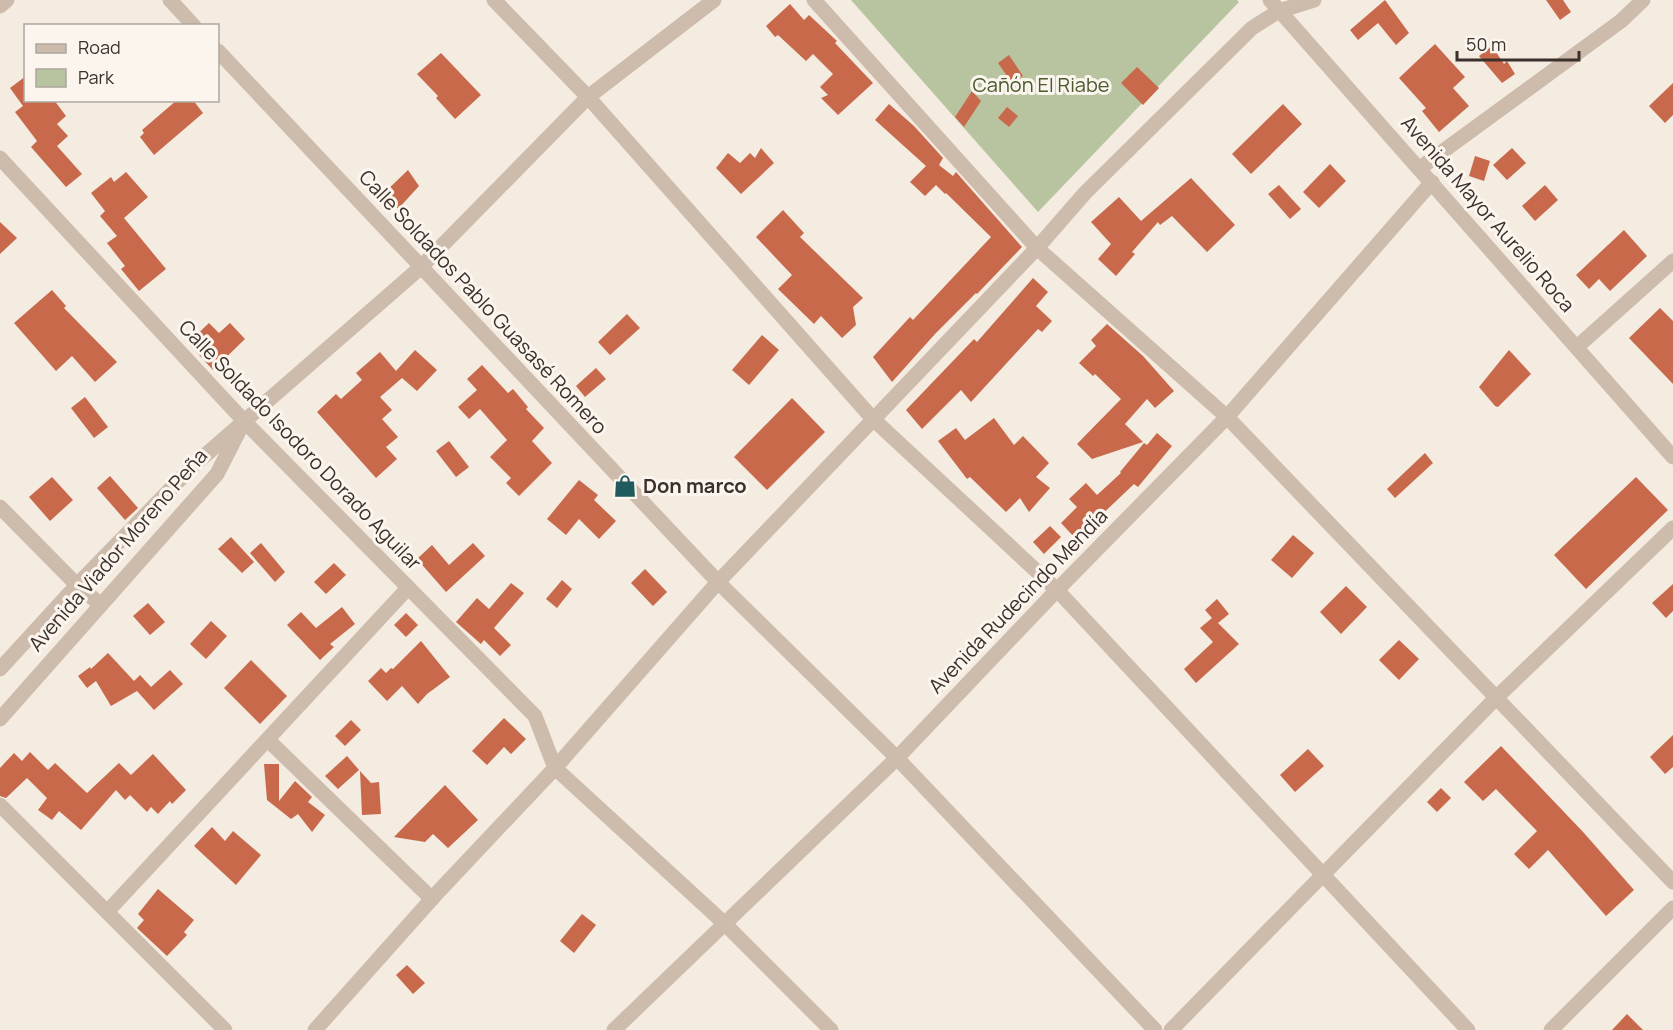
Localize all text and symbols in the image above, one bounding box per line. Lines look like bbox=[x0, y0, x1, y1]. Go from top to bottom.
legend bbox=[24, 24, 219, 102]
scale bar bbox=[1457, 24, 1578, 62]
text: 50 m bbox=[1466, 32, 1506, 56]
text: Road bbox=[78, 35, 121, 59]
text: Park bbox=[78, 65, 115, 89]
park label: Cañón El Riabe bbox=[973, 71, 1110, 98]
street label: Avenida Mayor Aurelio Roca bbox=[1396, 110, 1581, 318]
street label: Calle Soldados Pablo Guasasé Romero bbox=[353, 164, 613, 440]
street label: Calle Soldado Isodoro Dorado Aguilar bbox=[173, 314, 428, 576]
street label: Avenida Viador Moreno Peña bbox=[22, 443, 213, 657]
place label: Don marco bbox=[643, 472, 747, 499]
shop icon: Don marco bbox=[612, 473, 638, 499]
street label: Avenida Rudecindo Mendía bbox=[922, 502, 1113, 699]

